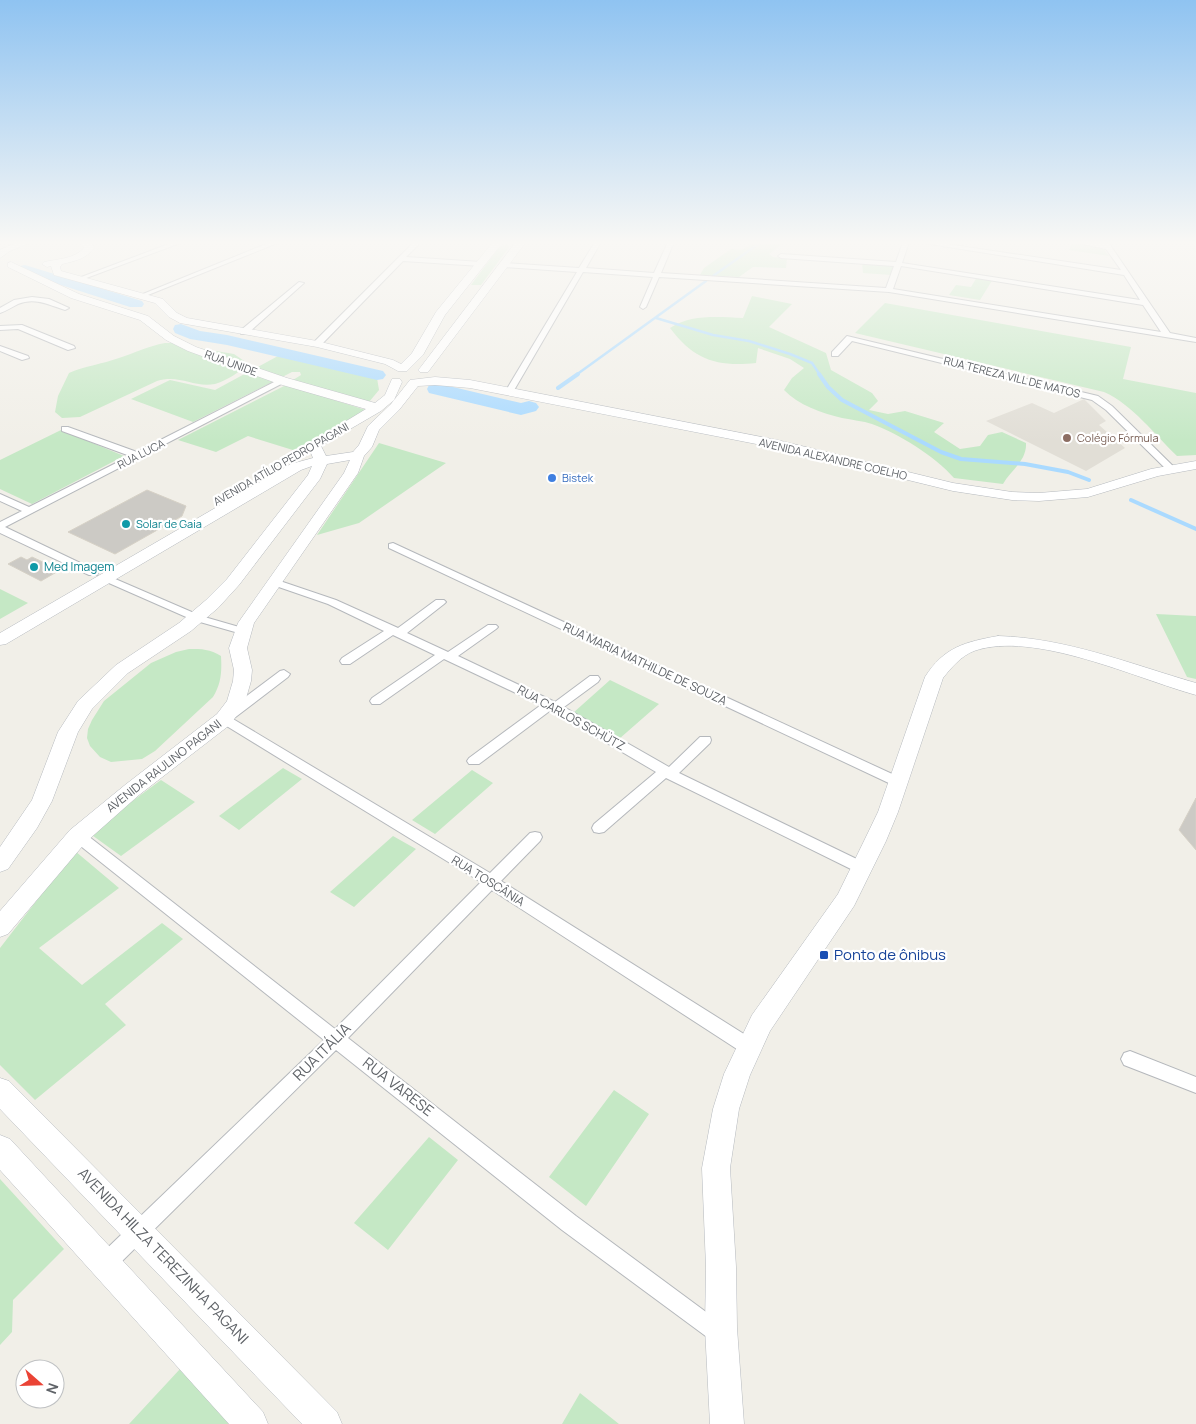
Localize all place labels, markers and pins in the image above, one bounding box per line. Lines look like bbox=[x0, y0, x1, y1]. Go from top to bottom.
place label: Colégio Fórmula bbox=[1077, 430, 1159, 445]
marker: Colégio Fórmula bbox=[1061, 432, 1073, 444]
place label: Bistek bbox=[562, 470, 594, 485]
marker: Bistek bbox=[546, 472, 558, 484]
place label: Solar de Gaia bbox=[136, 516, 202, 531]
marker: Solar de Gaia bbox=[120, 518, 132, 530]
place label: Med Imagem bbox=[44, 558, 114, 575]
marker: Med Imagem bbox=[28, 561, 40, 573]
place label: Ponto de ônibus bbox=[834, 944, 946, 965]
marker: Ponto de ônibus bbox=[818, 949, 830, 961]

